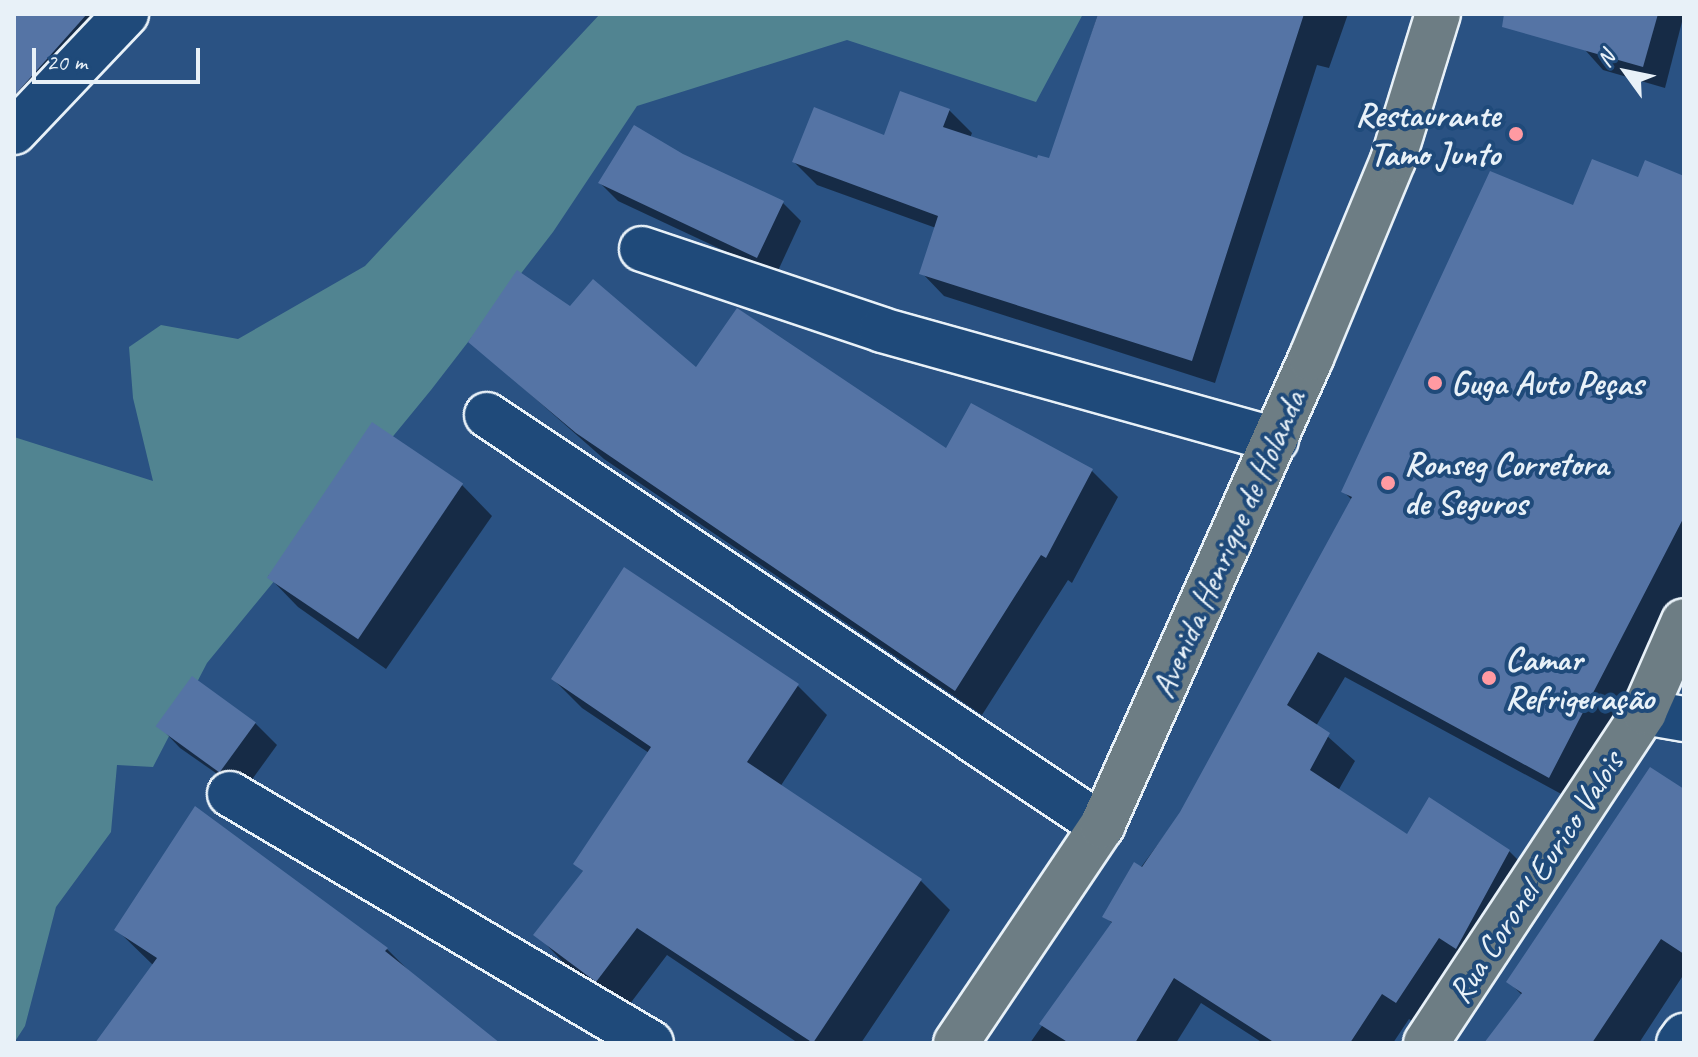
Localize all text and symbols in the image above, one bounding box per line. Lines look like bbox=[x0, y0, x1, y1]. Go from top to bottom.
scale bar bbox=[36, 32, 204, 82]
north arrow bbox=[1586, 32, 1666, 112]
text: N bbox=[1590, 46, 1621, 72]
text: 20 m bbox=[46, 47, 87, 77]
place label: Restaurante Tamo Junto bbox=[1355, 94, 1500, 174]
marker: Restaurante Tamo Junto bbox=[1507, 125, 1525, 143]
place label: Guga Auto Peças bbox=[1451, 363, 1642, 403]
marker: Guga Auto Peças bbox=[1426, 374, 1444, 392]
street label: Avenida Henrique de Holanda bbox=[1142, 385, 1314, 703]
place label: Ronseg Corretora de Seguros bbox=[1404, 443, 1609, 522]
marker: Ronseg Corretora de Seguros bbox=[1379, 474, 1397, 492]
place label: Camar Refrigeração bbox=[1505, 638, 1654, 718]
marker: Camar Refrigeração bbox=[1480, 669, 1498, 687]
street label: Rua Coronel Eurico Valois bbox=[1439, 744, 1631, 1010]

